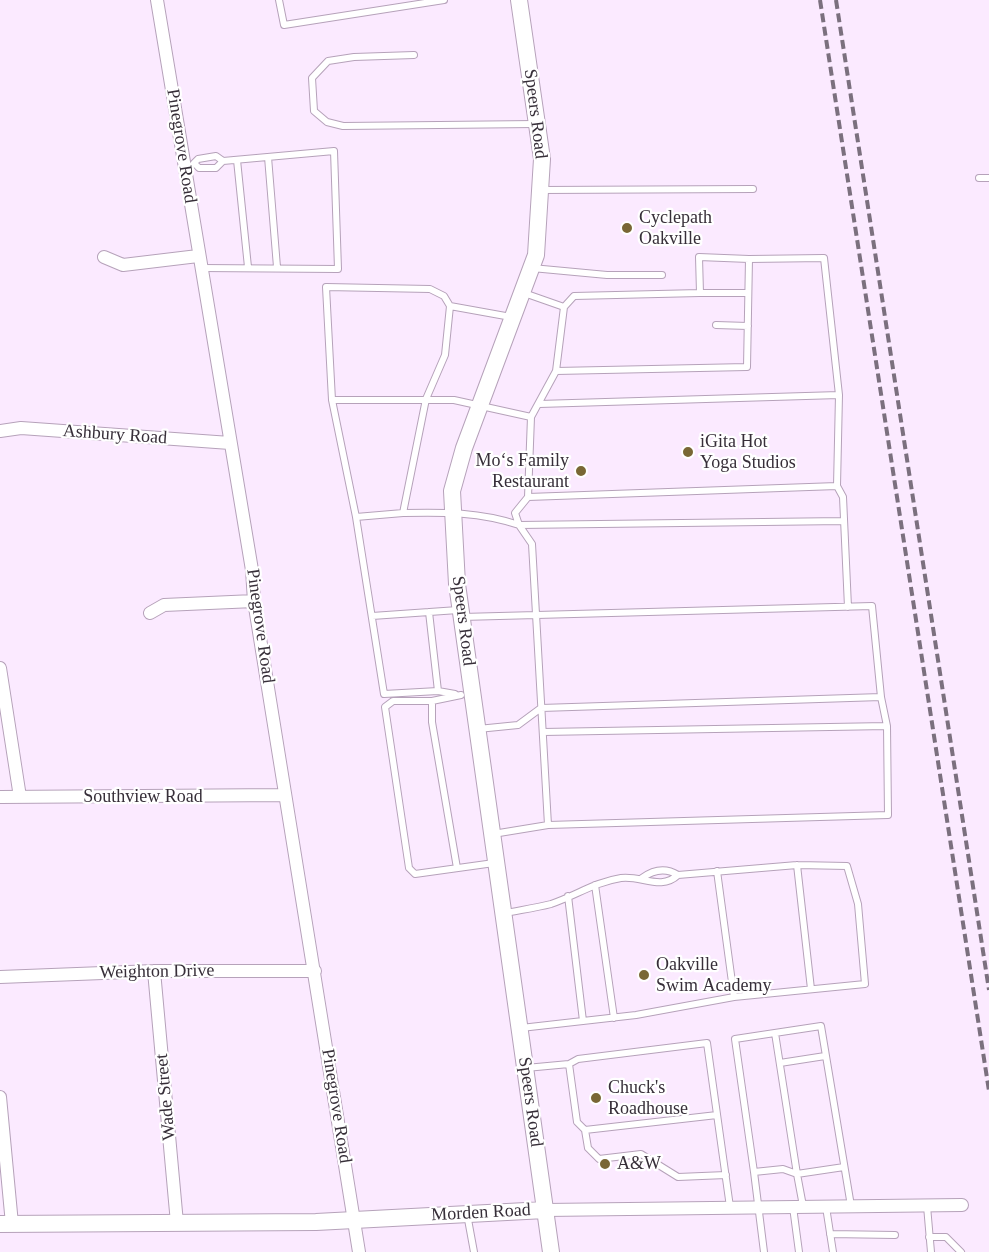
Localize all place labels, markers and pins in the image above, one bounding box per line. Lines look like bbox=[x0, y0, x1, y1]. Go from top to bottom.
place label: Cyclepath Oakville bbox=[639, 207, 712, 250]
marker: Cyclepath Oakville bbox=[620, 221, 634, 235]
place label: iGita Hot Yoga Studios bbox=[700, 431, 796, 474]
marker: iGita Hot Yoga Studios bbox=[681, 445, 695, 459]
place label: Mo‘s Family Restaurant bbox=[475, 450, 569, 492]
marker: Mo‘s Family Restaurant bbox=[574, 464, 588, 478]
place label: Oakville Swim Academy bbox=[656, 954, 771, 996]
marker: Oakville Swim Academy bbox=[637, 968, 651, 982]
place label: Chuck's Roadhouse bbox=[608, 1077, 688, 1120]
marker: Chuck's Roadhouse bbox=[589, 1091, 603, 1105]
place label: A&W bbox=[617, 1153, 661, 1175]
marker: A&W bbox=[598, 1157, 612, 1171]

